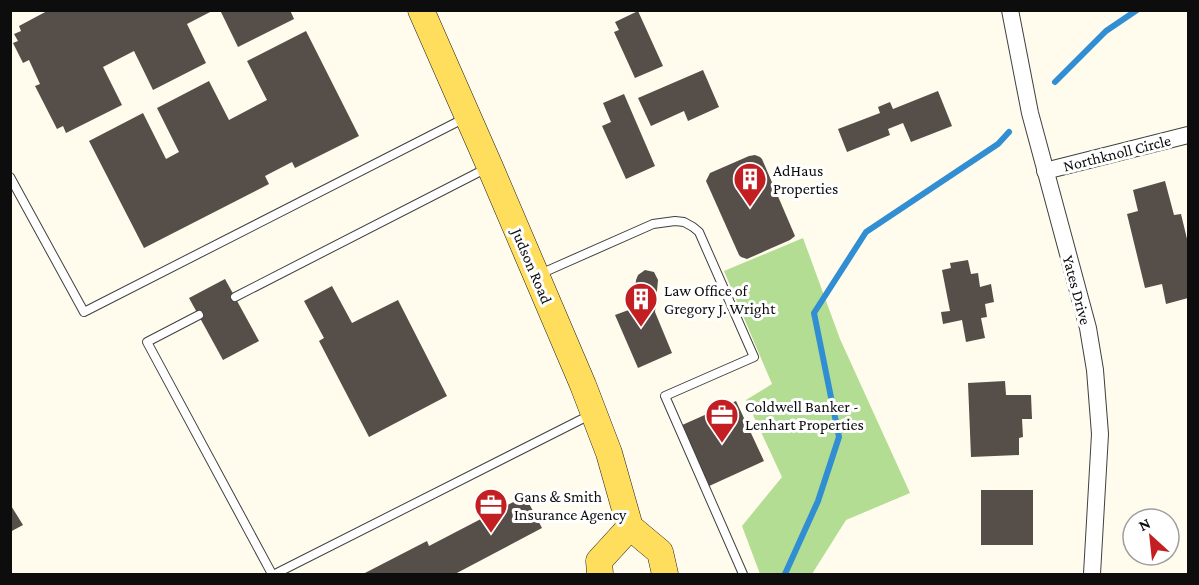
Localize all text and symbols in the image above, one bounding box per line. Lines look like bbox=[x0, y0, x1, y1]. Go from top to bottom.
street label: Northknoll Circle bbox=[1061, 131, 1173, 175]
building icon: AdHaus Properties bbox=[732, 161, 768, 208]
place label: AdHaus Properties bbox=[773, 162, 838, 198]
street label: Judson Road bbox=[507, 224, 556, 307]
street label: Yates Drive bbox=[1060, 253, 1094, 327]
building icon: Law Office of Gregory J. Wright bbox=[623, 281, 659, 328]
place label: Law Office of Gregory J. Wright bbox=[664, 282, 776, 318]
office icon: Coldwell Banker - Lenhart Properties bbox=[704, 397, 740, 444]
place label: Coldwell Banker - Lenhart Properties bbox=[745, 398, 864, 434]
office icon: Gans & Smith Insurance Agency bbox=[473, 487, 509, 534]
place label: Gans & Smith Insurance Agency bbox=[514, 488, 627, 524]
north arrow bbox=[1121, 507, 1181, 567]
text: N bbox=[1136, 514, 1153, 534]

